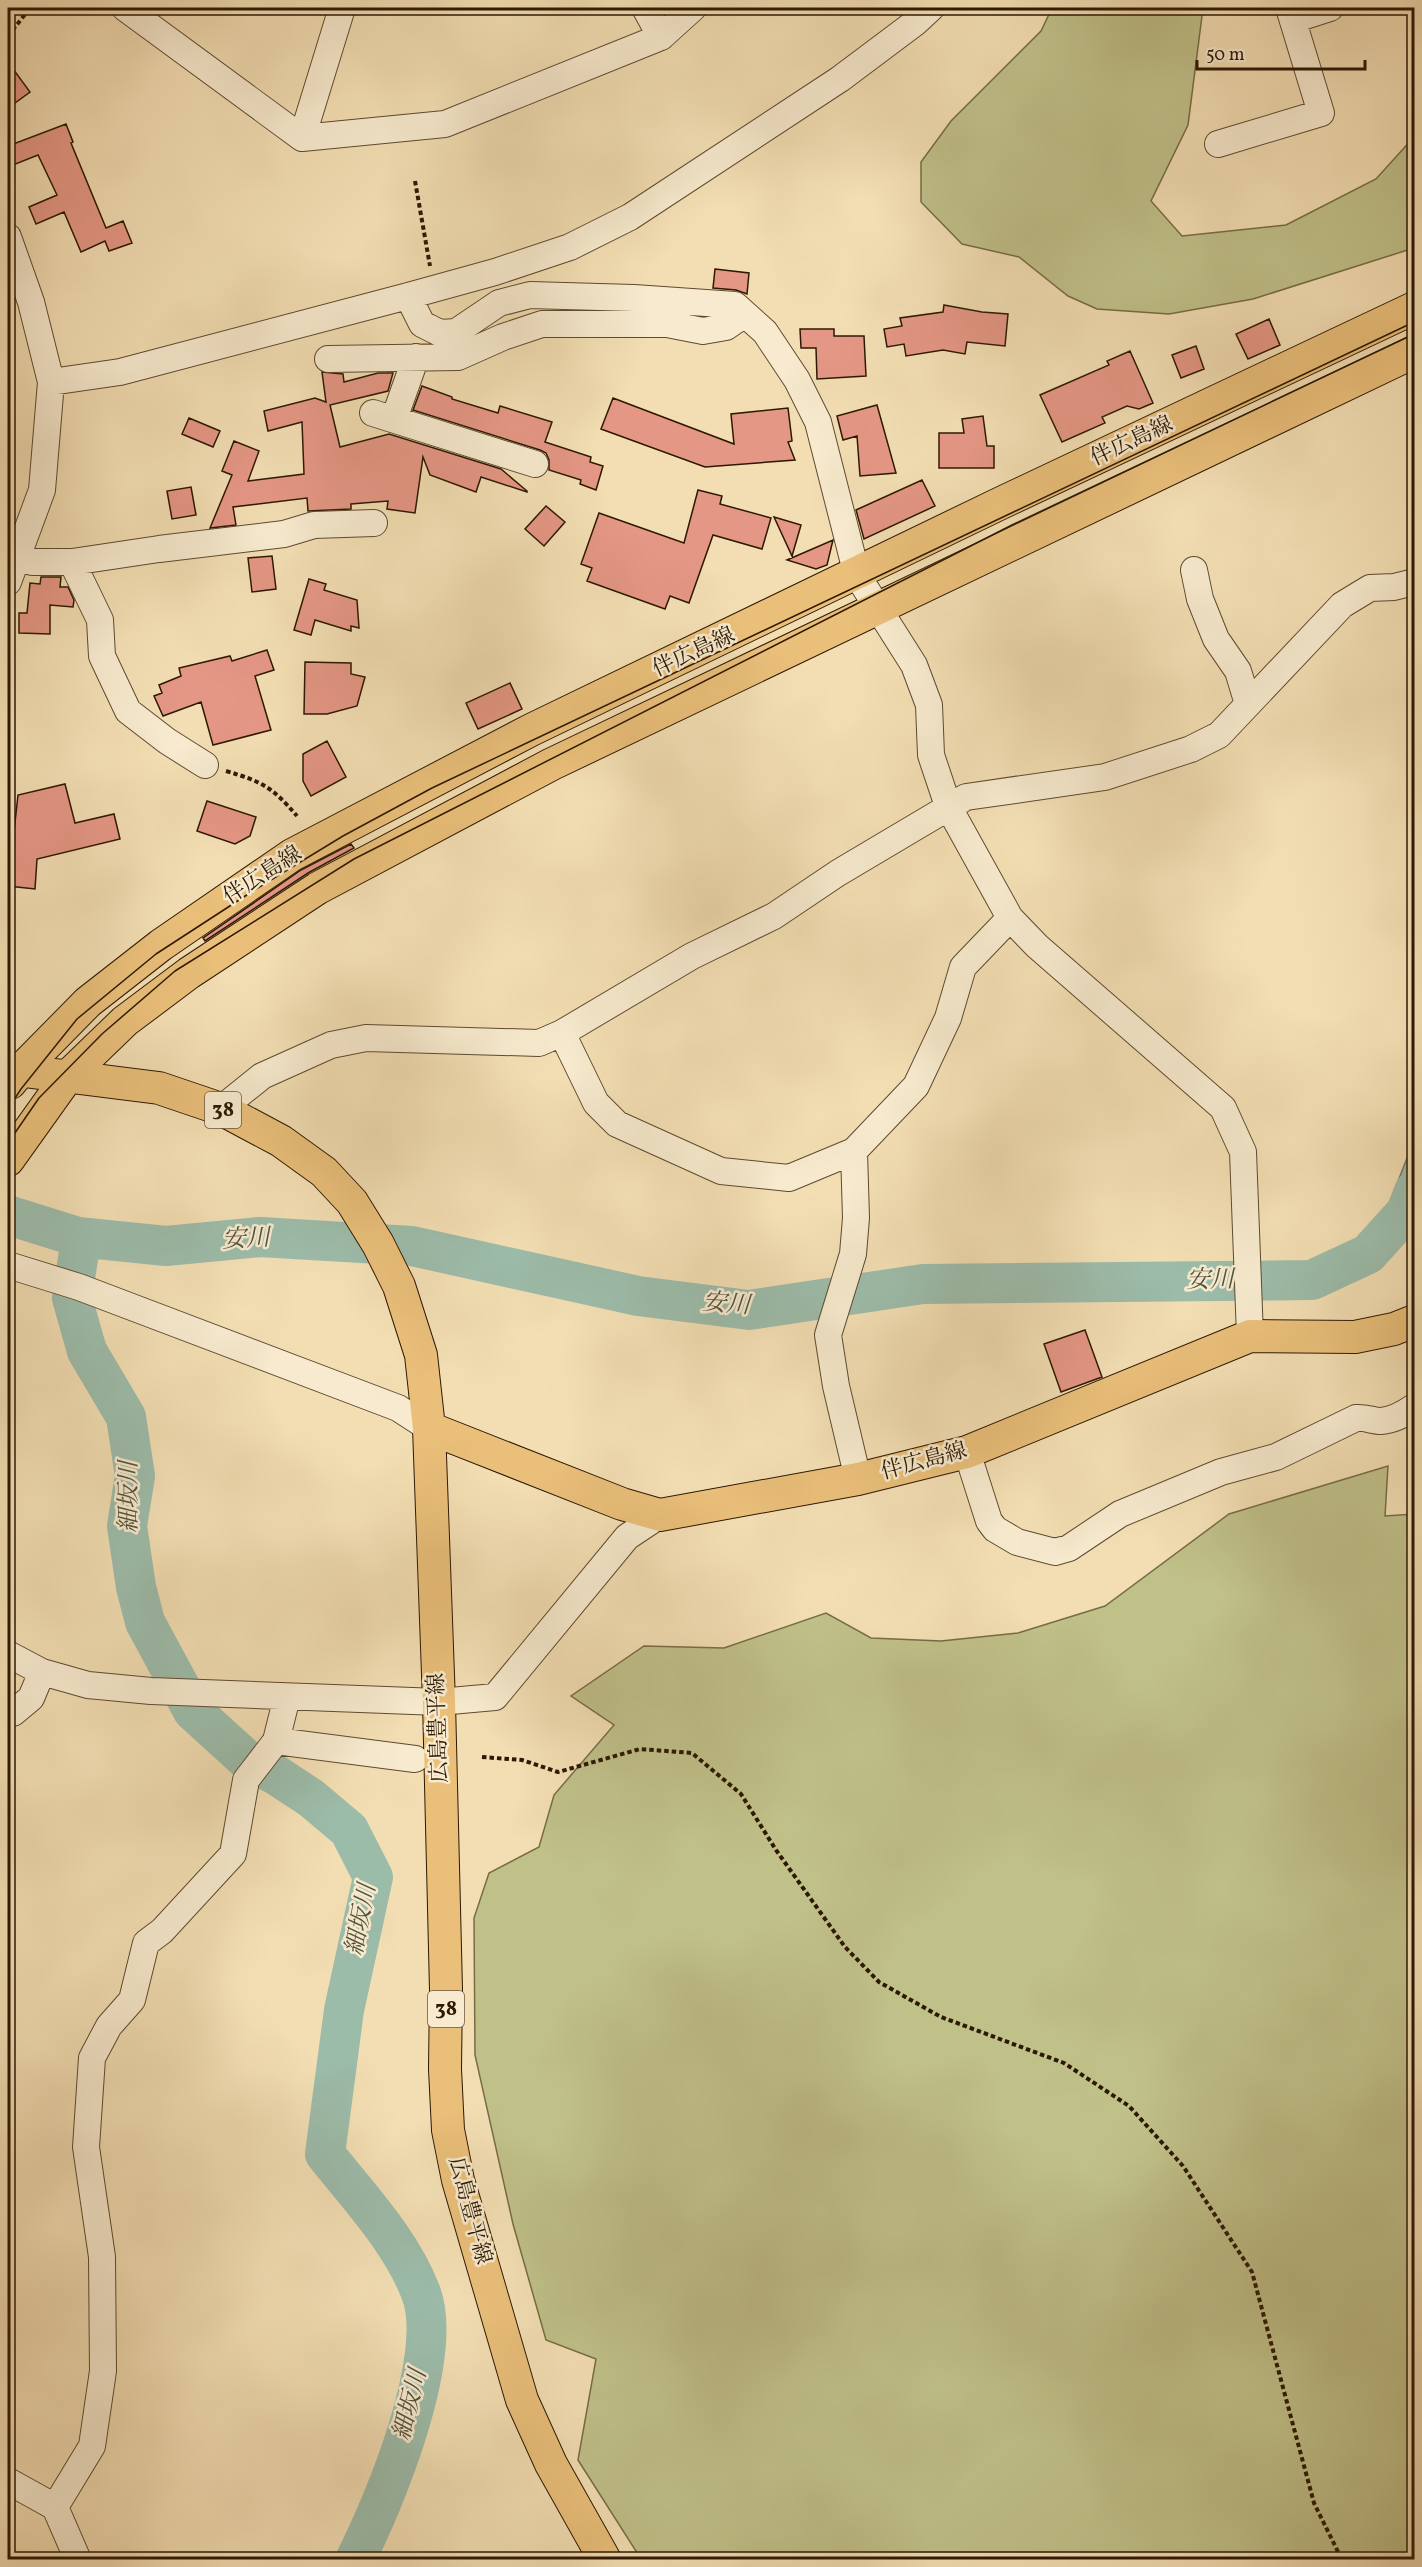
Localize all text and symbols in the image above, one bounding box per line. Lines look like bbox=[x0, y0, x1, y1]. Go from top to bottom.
scale bar bbox=[1197, 33, 1365, 71]
text: 50 m bbox=[1206, 43, 1245, 68]
street label: 伴広島線 bbox=[1086, 409, 1178, 475]
street label: 伴広島線 bbox=[648, 620, 740, 686]
street label: 伴広島線 bbox=[218, 839, 308, 913]
road number: 38 bbox=[205, 1092, 241, 1128]
water label: 安川 bbox=[221, 1222, 274, 1258]
water label: 安川 bbox=[1186, 1264, 1237, 1298]
water label: 安川 bbox=[701, 1286, 754, 1324]
street label: 伴広島線 bbox=[877, 1436, 971, 1488]
water label: 細坂川 bbox=[113, 1458, 147, 1533]
street label: 広島豊平線 bbox=[422, 1672, 456, 1784]
water label: 細坂川 bbox=[338, 1878, 386, 1959]
road number: 38 bbox=[428, 1991, 464, 2027]
street label: 広島豊平線 bbox=[440, 2154, 498, 2268]
water label: 細坂川 bbox=[386, 2363, 437, 2444]

